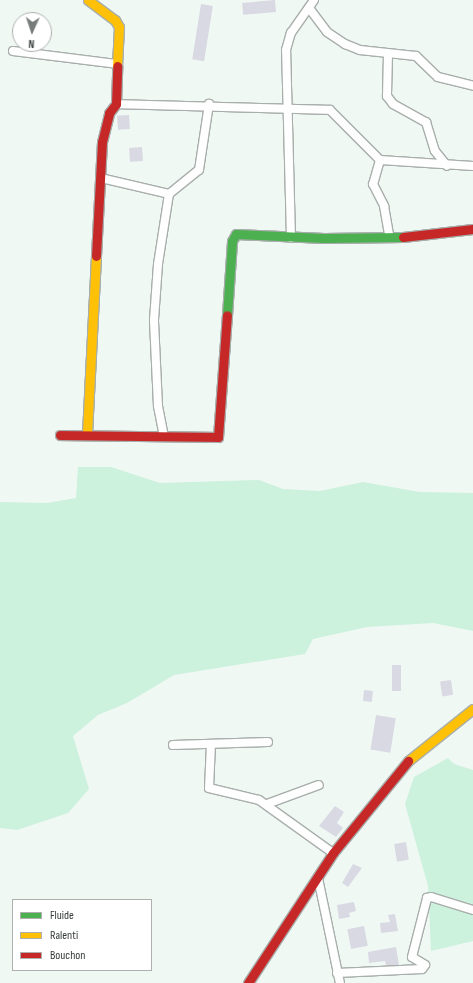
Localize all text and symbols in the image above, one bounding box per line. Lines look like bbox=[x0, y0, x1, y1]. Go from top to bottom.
north arrow bbox=[12, 12, 52, 52]
text: N bbox=[28, 37, 35, 50]
legend bbox=[12, 899, 152, 971]
text: Fluide bbox=[50, 908, 74, 923]
text: Ralenti bbox=[50, 928, 78, 943]
text: Bouchon bbox=[50, 948, 85, 963]

